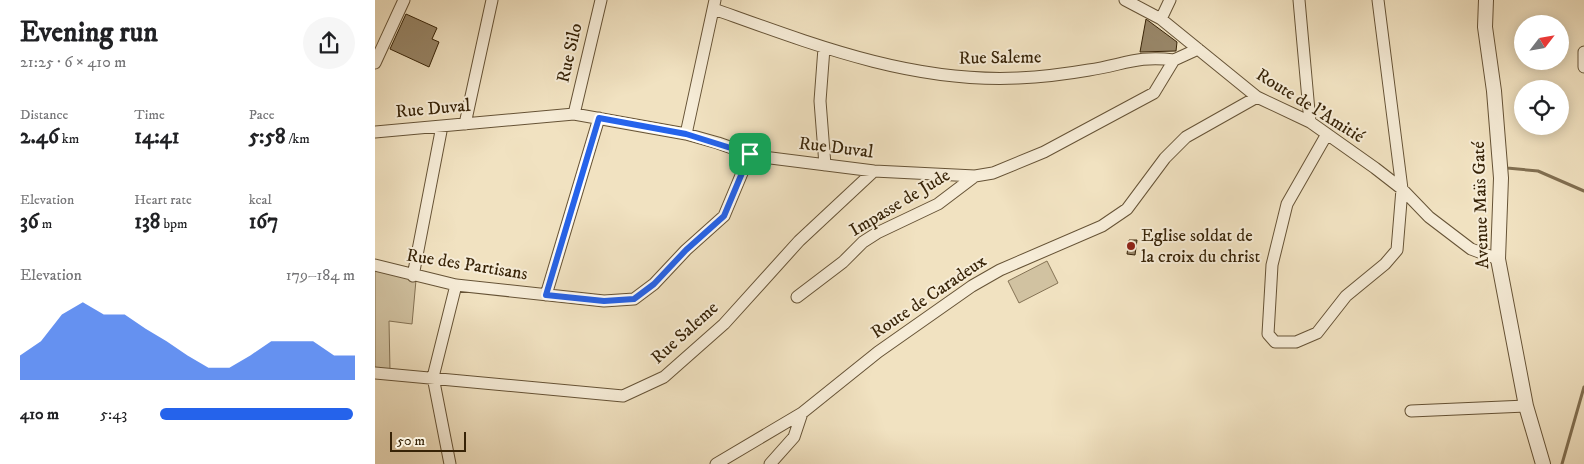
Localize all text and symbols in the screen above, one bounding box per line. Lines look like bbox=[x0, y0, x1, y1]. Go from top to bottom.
text: Evening run bbox=[20, 15, 158, 50]
north arrow bbox=[1514, 15, 1569, 70]
map controls bbox=[1514, 15, 1569, 135]
button: share bbox=[303, 17, 355, 69]
street label: Rue Silo bbox=[553, 21, 588, 85]
street label: Rue Saleme bbox=[958, 46, 1042, 70]
text: 21:25 · 6 × 410 m bbox=[20, 52, 126, 72]
street label: Route de l'Amitié bbox=[1252, 64, 1369, 148]
button: locate bbox=[1514, 80, 1569, 135]
street label: Rue Duval bbox=[395, 95, 472, 123]
text: Distance bbox=[20, 106, 68, 124]
text: Time bbox=[134, 106, 165, 124]
text: Pace bbox=[249, 106, 275, 124]
text: 2.46 bbox=[20, 124, 59, 150]
text: 14:41 bbox=[134, 124, 179, 150]
text: 5:58 bbox=[249, 124, 285, 150]
text: km bbox=[59, 130, 79, 148]
text: /km bbox=[285, 130, 310, 148]
pin bbox=[729, 133, 771, 175]
street label: Rue Duval bbox=[797, 133, 875, 164]
icon: arrive bbox=[736, 140, 764, 168]
street label: Avenue Maïs Gaté bbox=[1468, 140, 1494, 269]
street label: Impasse de Jude bbox=[846, 164, 954, 242]
text: Elevation bbox=[20, 191, 74, 209]
text: Heart rate bbox=[134, 191, 192, 209]
text: kcal bbox=[249, 191, 272, 209]
text: 36 bbox=[20, 209, 39, 235]
text: 138 bbox=[134, 209, 160, 235]
text: 167 bbox=[249, 209, 278, 235]
text: m bbox=[39, 215, 52, 233]
text: bpm bbox=[160, 215, 188, 233]
place label: Eglise soldat de la croix du christ bbox=[1141, 225, 1261, 268]
marker: Eglise soldat de la croix du christ bbox=[1125, 240, 1137, 252]
street label: Rue des Partisans bbox=[405, 245, 529, 285]
street label: Route de Caradeux bbox=[867, 250, 991, 344]
text: Elevation bbox=[20, 265, 82, 285]
text: 179–184 m bbox=[286, 265, 355, 285]
street label: Rue Saleme bbox=[647, 297, 723, 369]
text: 410 m bbox=[20, 404, 59, 424]
text: 5:43 bbox=[100, 404, 127, 424]
scale bar bbox=[390, 429, 466, 452]
text: 50 m bbox=[397, 432, 425, 450]

